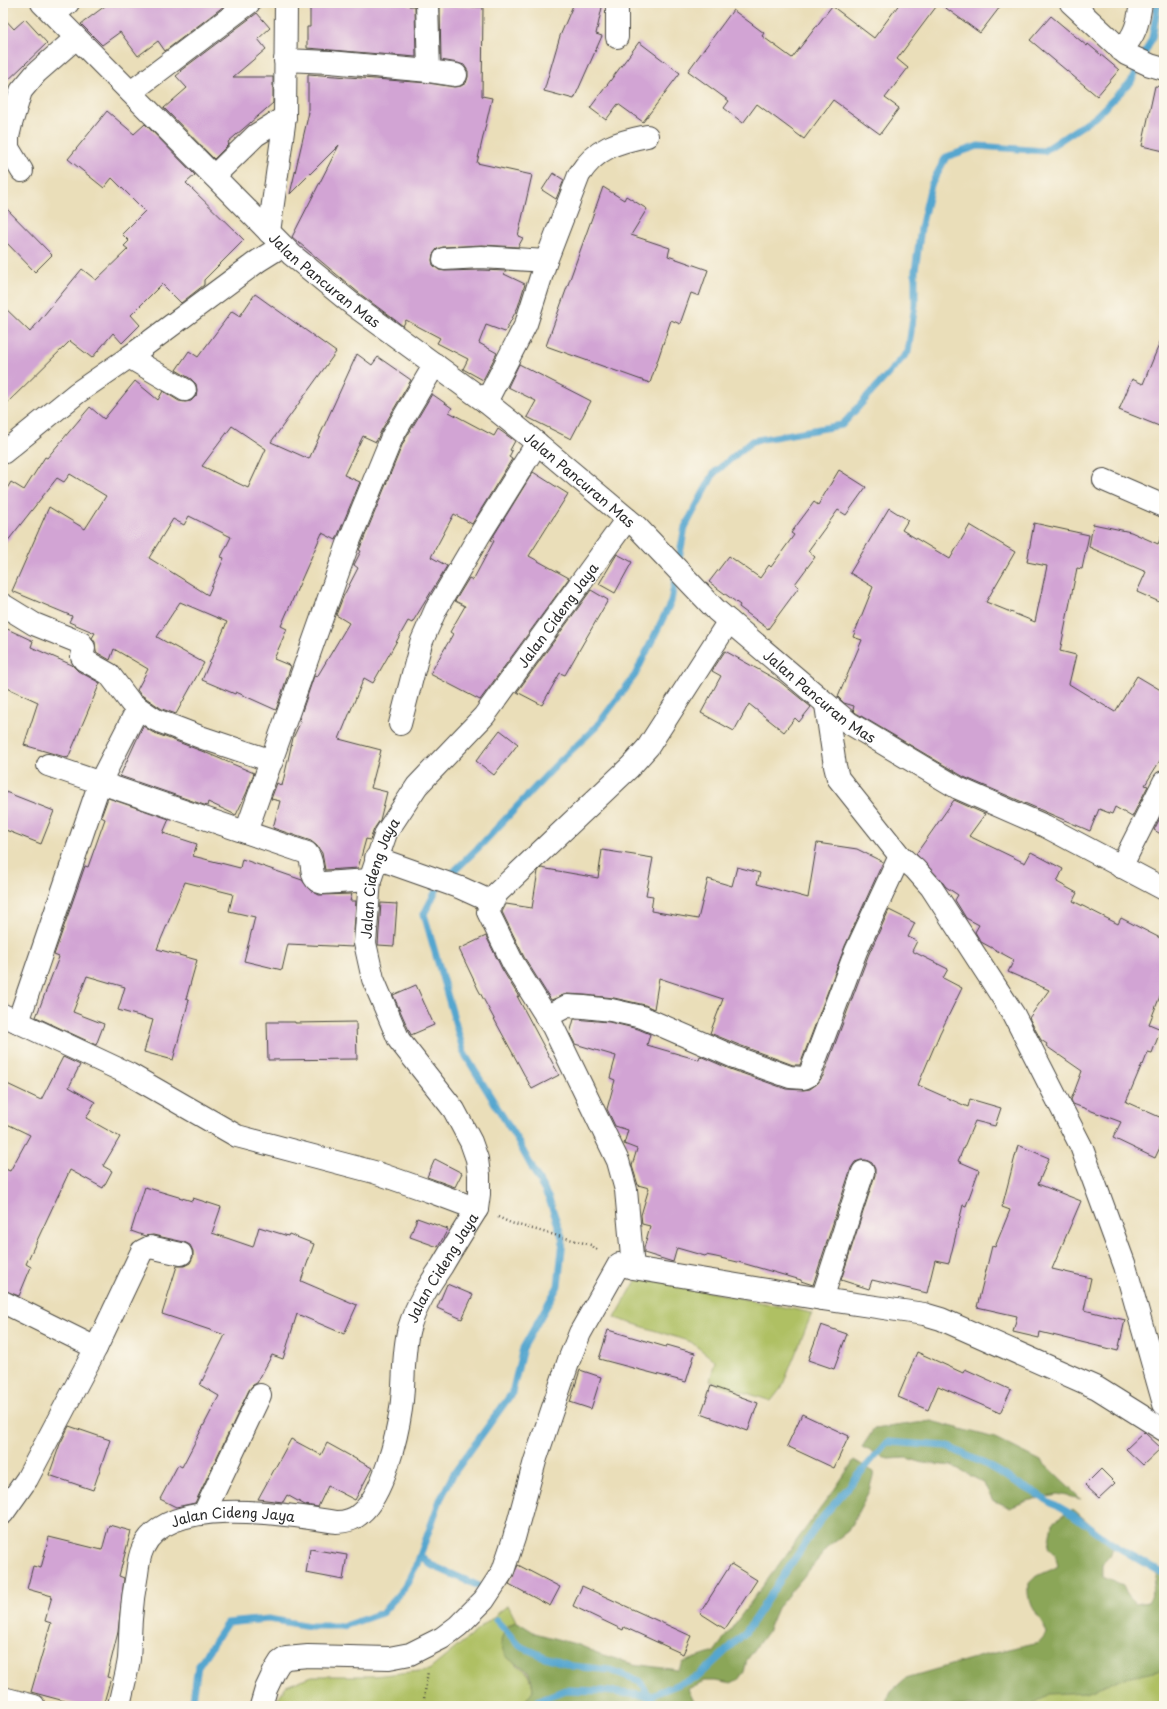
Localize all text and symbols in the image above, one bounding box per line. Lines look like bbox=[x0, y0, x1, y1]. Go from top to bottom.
street label: Jalan Pancuran Mas bbox=[264, 227, 385, 332]
street label: Jalan Pancuran Mas bbox=[520, 426, 640, 532]
street label: Jalan Cideng Jaya bbox=[512, 558, 603, 672]
street label: Jalan Pancuran Mas bbox=[759, 644, 880, 747]
street label: Jalan Cideng Jaya bbox=[355, 813, 404, 940]
street label: Jalan Cideng Jaya bbox=[401, 1208, 483, 1326]
street label: Jalan Cideng Jaya bbox=[167, 1501, 297, 1532]

